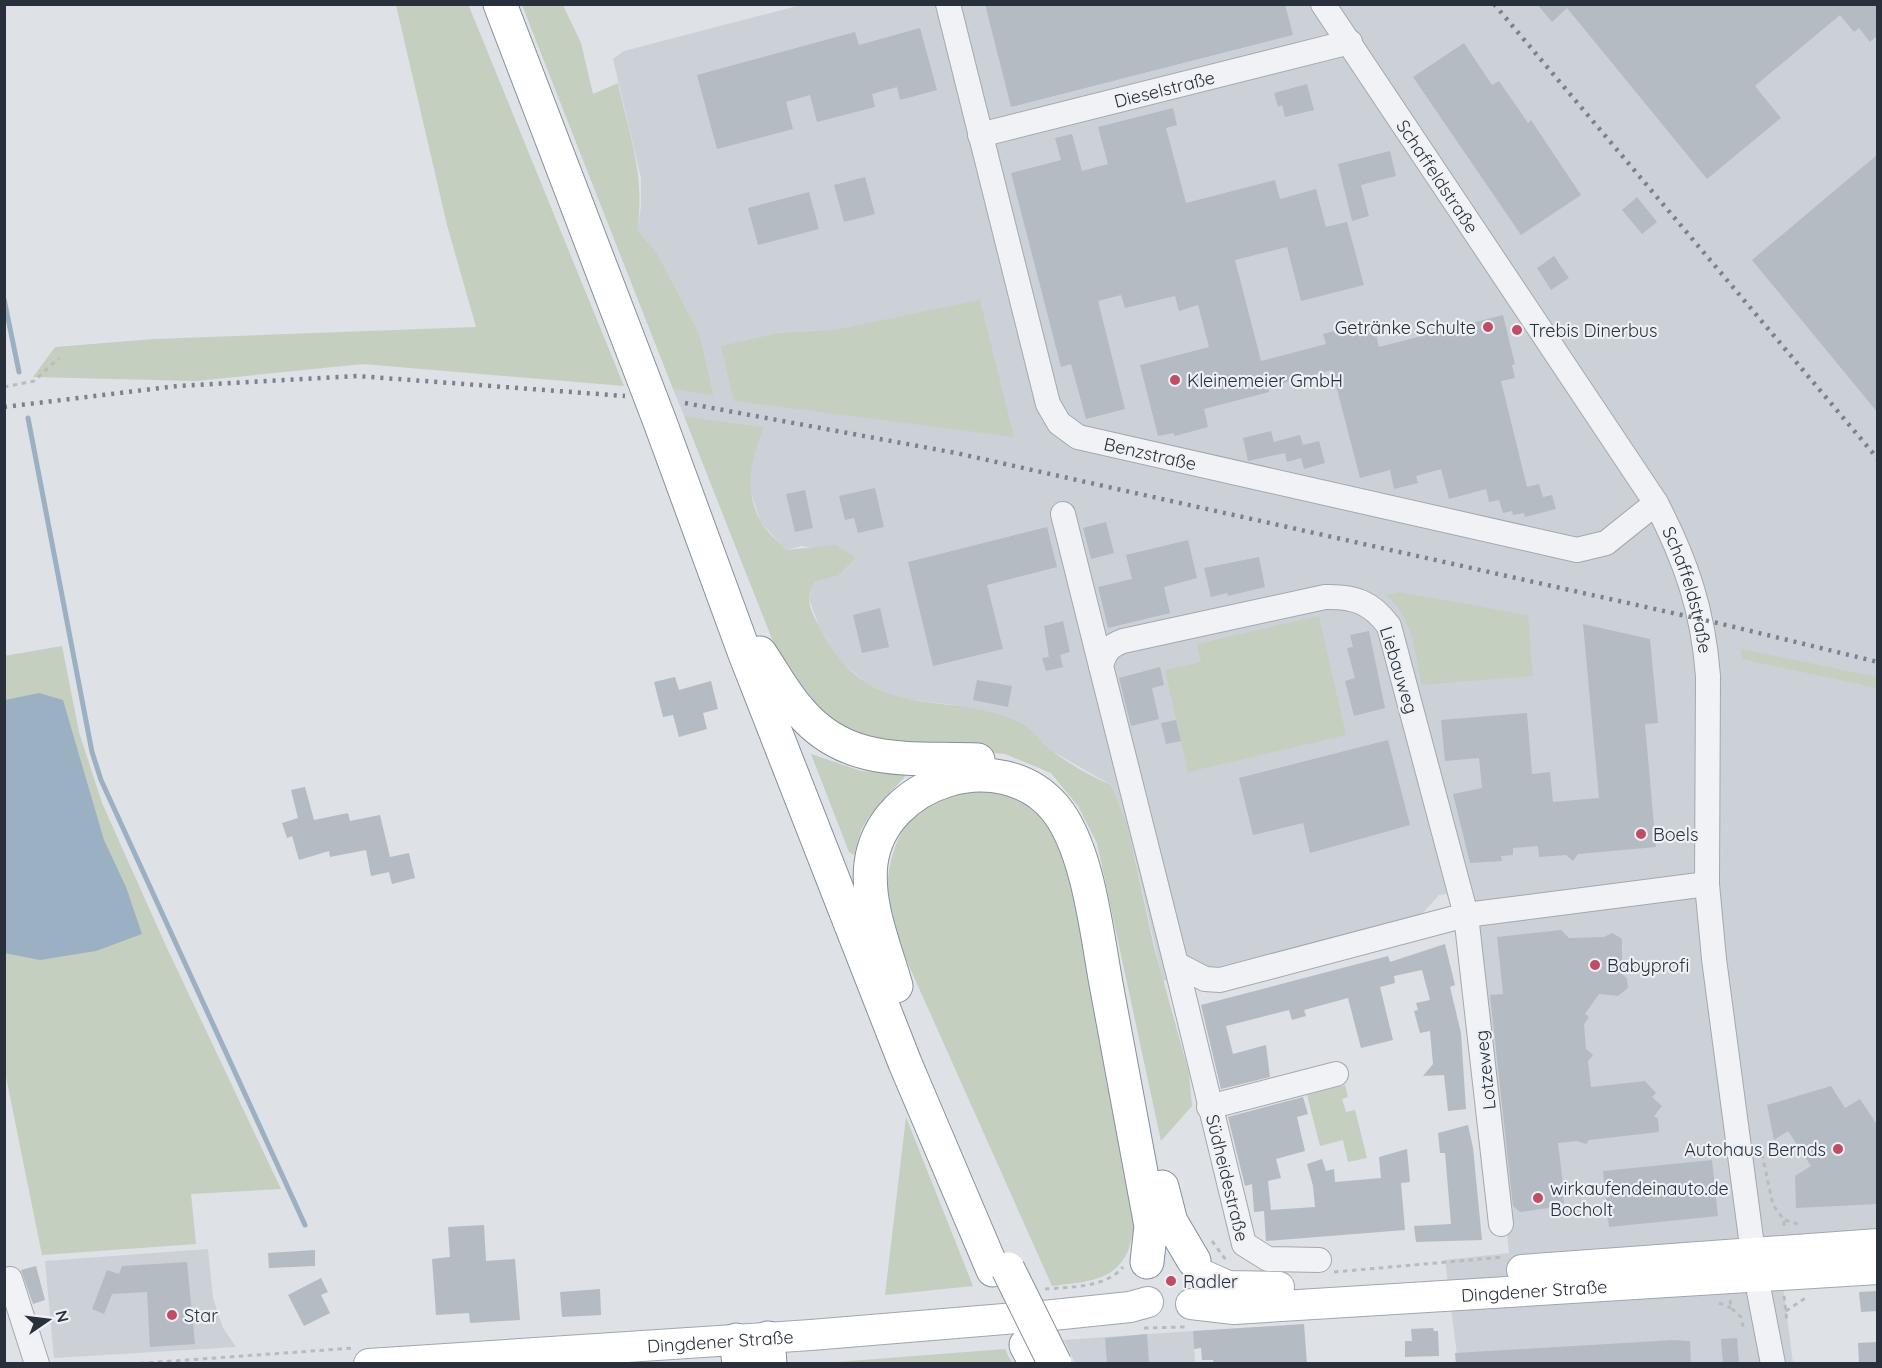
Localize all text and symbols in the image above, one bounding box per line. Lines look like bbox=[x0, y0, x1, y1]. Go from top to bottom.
street label: Dieselstraße bbox=[1111, 65, 1217, 112]
street label: Schaffeldstraße bbox=[1392, 115, 1484, 237]
place label: Getränke Schulte bbox=[1335, 316, 1476, 339]
place label: Trebis Dinerbus bbox=[1529, 319, 1658, 342]
marker: Getränke Schulte bbox=[1481, 320, 1495, 334]
marker: Trebis Dinerbus bbox=[1510, 323, 1524, 337]
place label: Kleinemeier GmbH bbox=[1187, 369, 1343, 392]
marker: Kleinemeier GmbH bbox=[1168, 373, 1182, 387]
street label: Benzstraße bbox=[1102, 432, 1199, 475]
street label: Schaffeldstraße bbox=[1658, 523, 1717, 655]
street label: Liebauweg bbox=[1375, 623, 1423, 717]
place label: Boels bbox=[1653, 823, 1698, 846]
marker: Boels bbox=[1634, 827, 1648, 841]
place label: Babyprofi bbox=[1607, 954, 1689, 977]
marker: Babyprofi bbox=[1588, 958, 1602, 972]
street label: Lotzeweg bbox=[1469, 1029, 1501, 1111]
street label: Südheidestraße bbox=[1201, 1112, 1254, 1244]
place label: Autohaus Bernds bbox=[1684, 1138, 1826, 1161]
marker: Autohaus Bernds bbox=[1831, 1142, 1845, 1156]
place label: wirkaufendeinauto.de Bocholt bbox=[1550, 1177, 1729, 1221]
marker: wirkaufendeinauto.de Bocholt bbox=[1531, 1191, 1545, 1205]
place label: Radler bbox=[1183, 1270, 1238, 1293]
marker: Radler bbox=[1164, 1274, 1178, 1288]
street label: Dingdener Straße bbox=[1460, 1274, 1608, 1306]
north arrow bbox=[18, 1290, 78, 1350]
place label: Star bbox=[184, 1304, 218, 1327]
text: N bbox=[51, 1308, 74, 1324]
marker: Star bbox=[165, 1308, 179, 1322]
street label: Dingdener Straße bbox=[646, 1325, 794, 1357]

